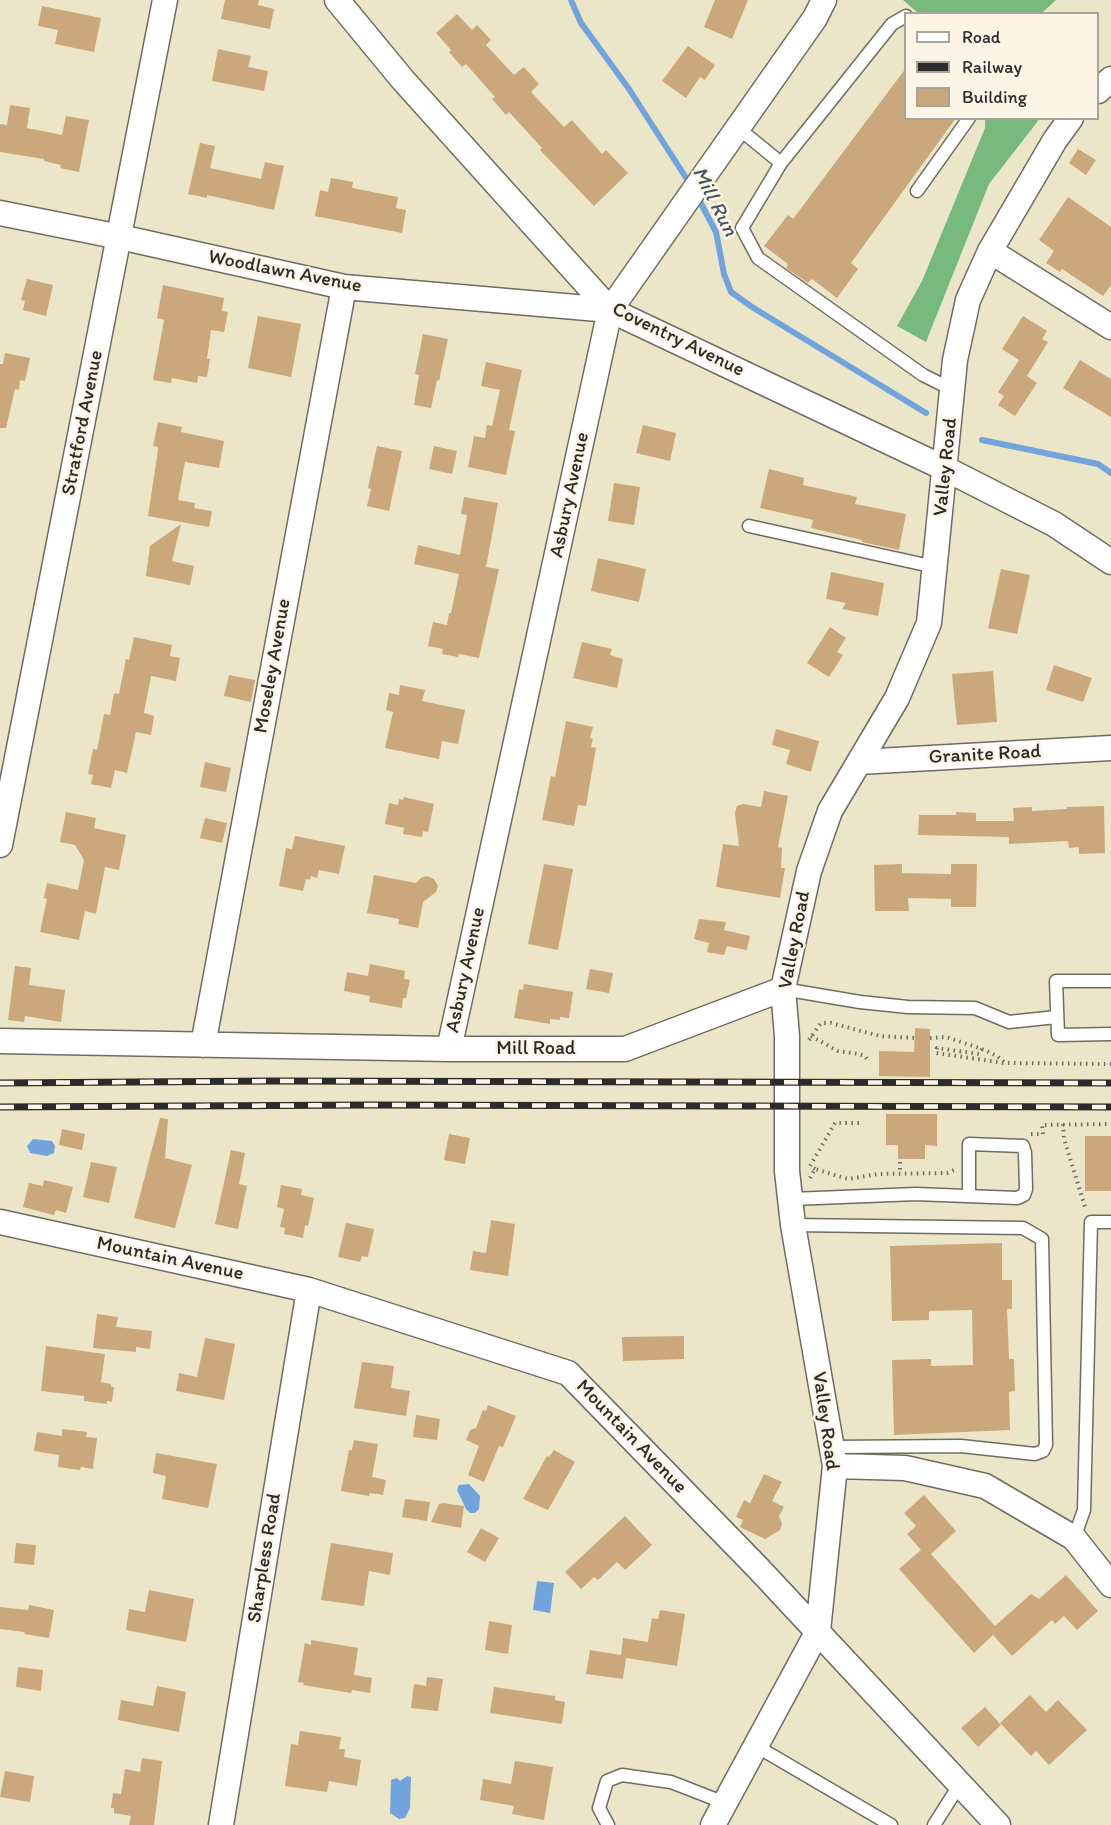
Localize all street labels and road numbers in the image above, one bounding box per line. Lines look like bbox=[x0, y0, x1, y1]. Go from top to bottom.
street label: Woodlawn Avenue bbox=[206, 245, 364, 299]
street label: Coventry Avenue bbox=[608, 298, 748, 382]
street label: Stratford Avenue bbox=[57, 348, 109, 498]
street label: Valley Road bbox=[929, 416, 963, 518]
street label: Asbury Avenue bbox=[545, 430, 595, 560]
street label: Moseley Avenue bbox=[249, 597, 297, 735]
street label: Granite Road bbox=[928, 740, 1042, 770]
street label: Valley Road bbox=[774, 889, 816, 991]
street label: Asbury Avenue bbox=[441, 905, 491, 1035]
street label: Mill Road bbox=[496, 1037, 576, 1061]
street label: Mountain Avenue bbox=[94, 1232, 246, 1286]
street label: Valley Road bbox=[806, 1370, 844, 1472]
street label: Mountain Avenue bbox=[570, 1375, 692, 1499]
street label: Sharpless Road bbox=[243, 1491, 287, 1625]

